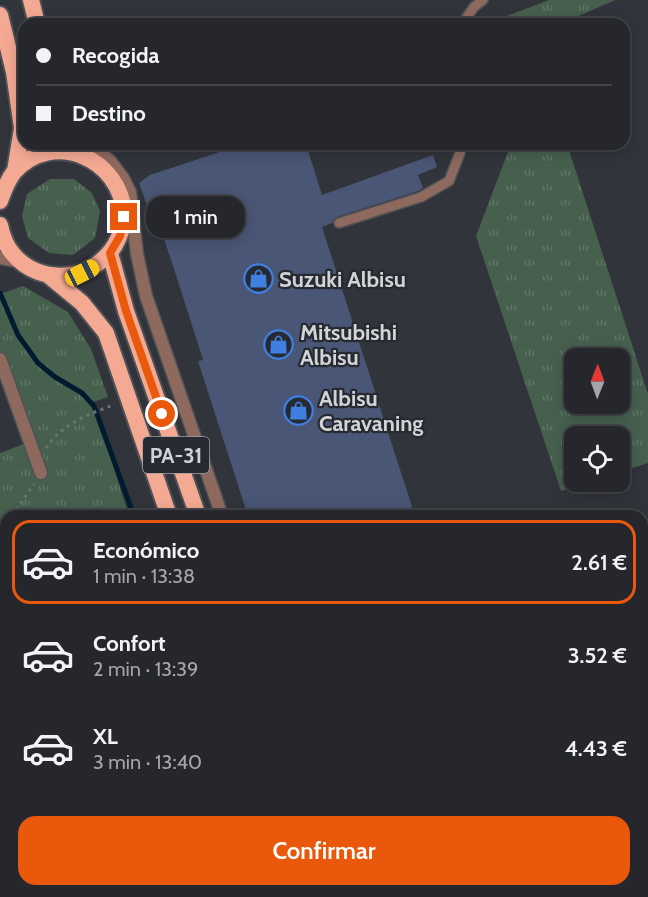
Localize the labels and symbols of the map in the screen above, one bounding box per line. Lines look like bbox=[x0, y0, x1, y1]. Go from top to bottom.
callout: 1 min bbox=[145, 196, 244, 238]
route end bbox=[110, 203, 137, 230]
car bbox=[62, 257, 102, 289]
shop icon: Suzuki Albisu bbox=[242, 263, 274, 295]
place label: Suzuki Albisu bbox=[279, 266, 406, 293]
place label: Mitsubishi Albisu bbox=[300, 319, 397, 371]
shop icon: Mitsubishi Albisu bbox=[263, 329, 295, 361]
north arrow bbox=[564, 348, 630, 414]
place label: Albisu Caravaning bbox=[319, 385, 423, 437]
shop icon: Albisu Caravaning bbox=[282, 395, 314, 427]
route start bbox=[148, 400, 175, 427]
road number: PA-31 bbox=[143, 437, 209, 473]

